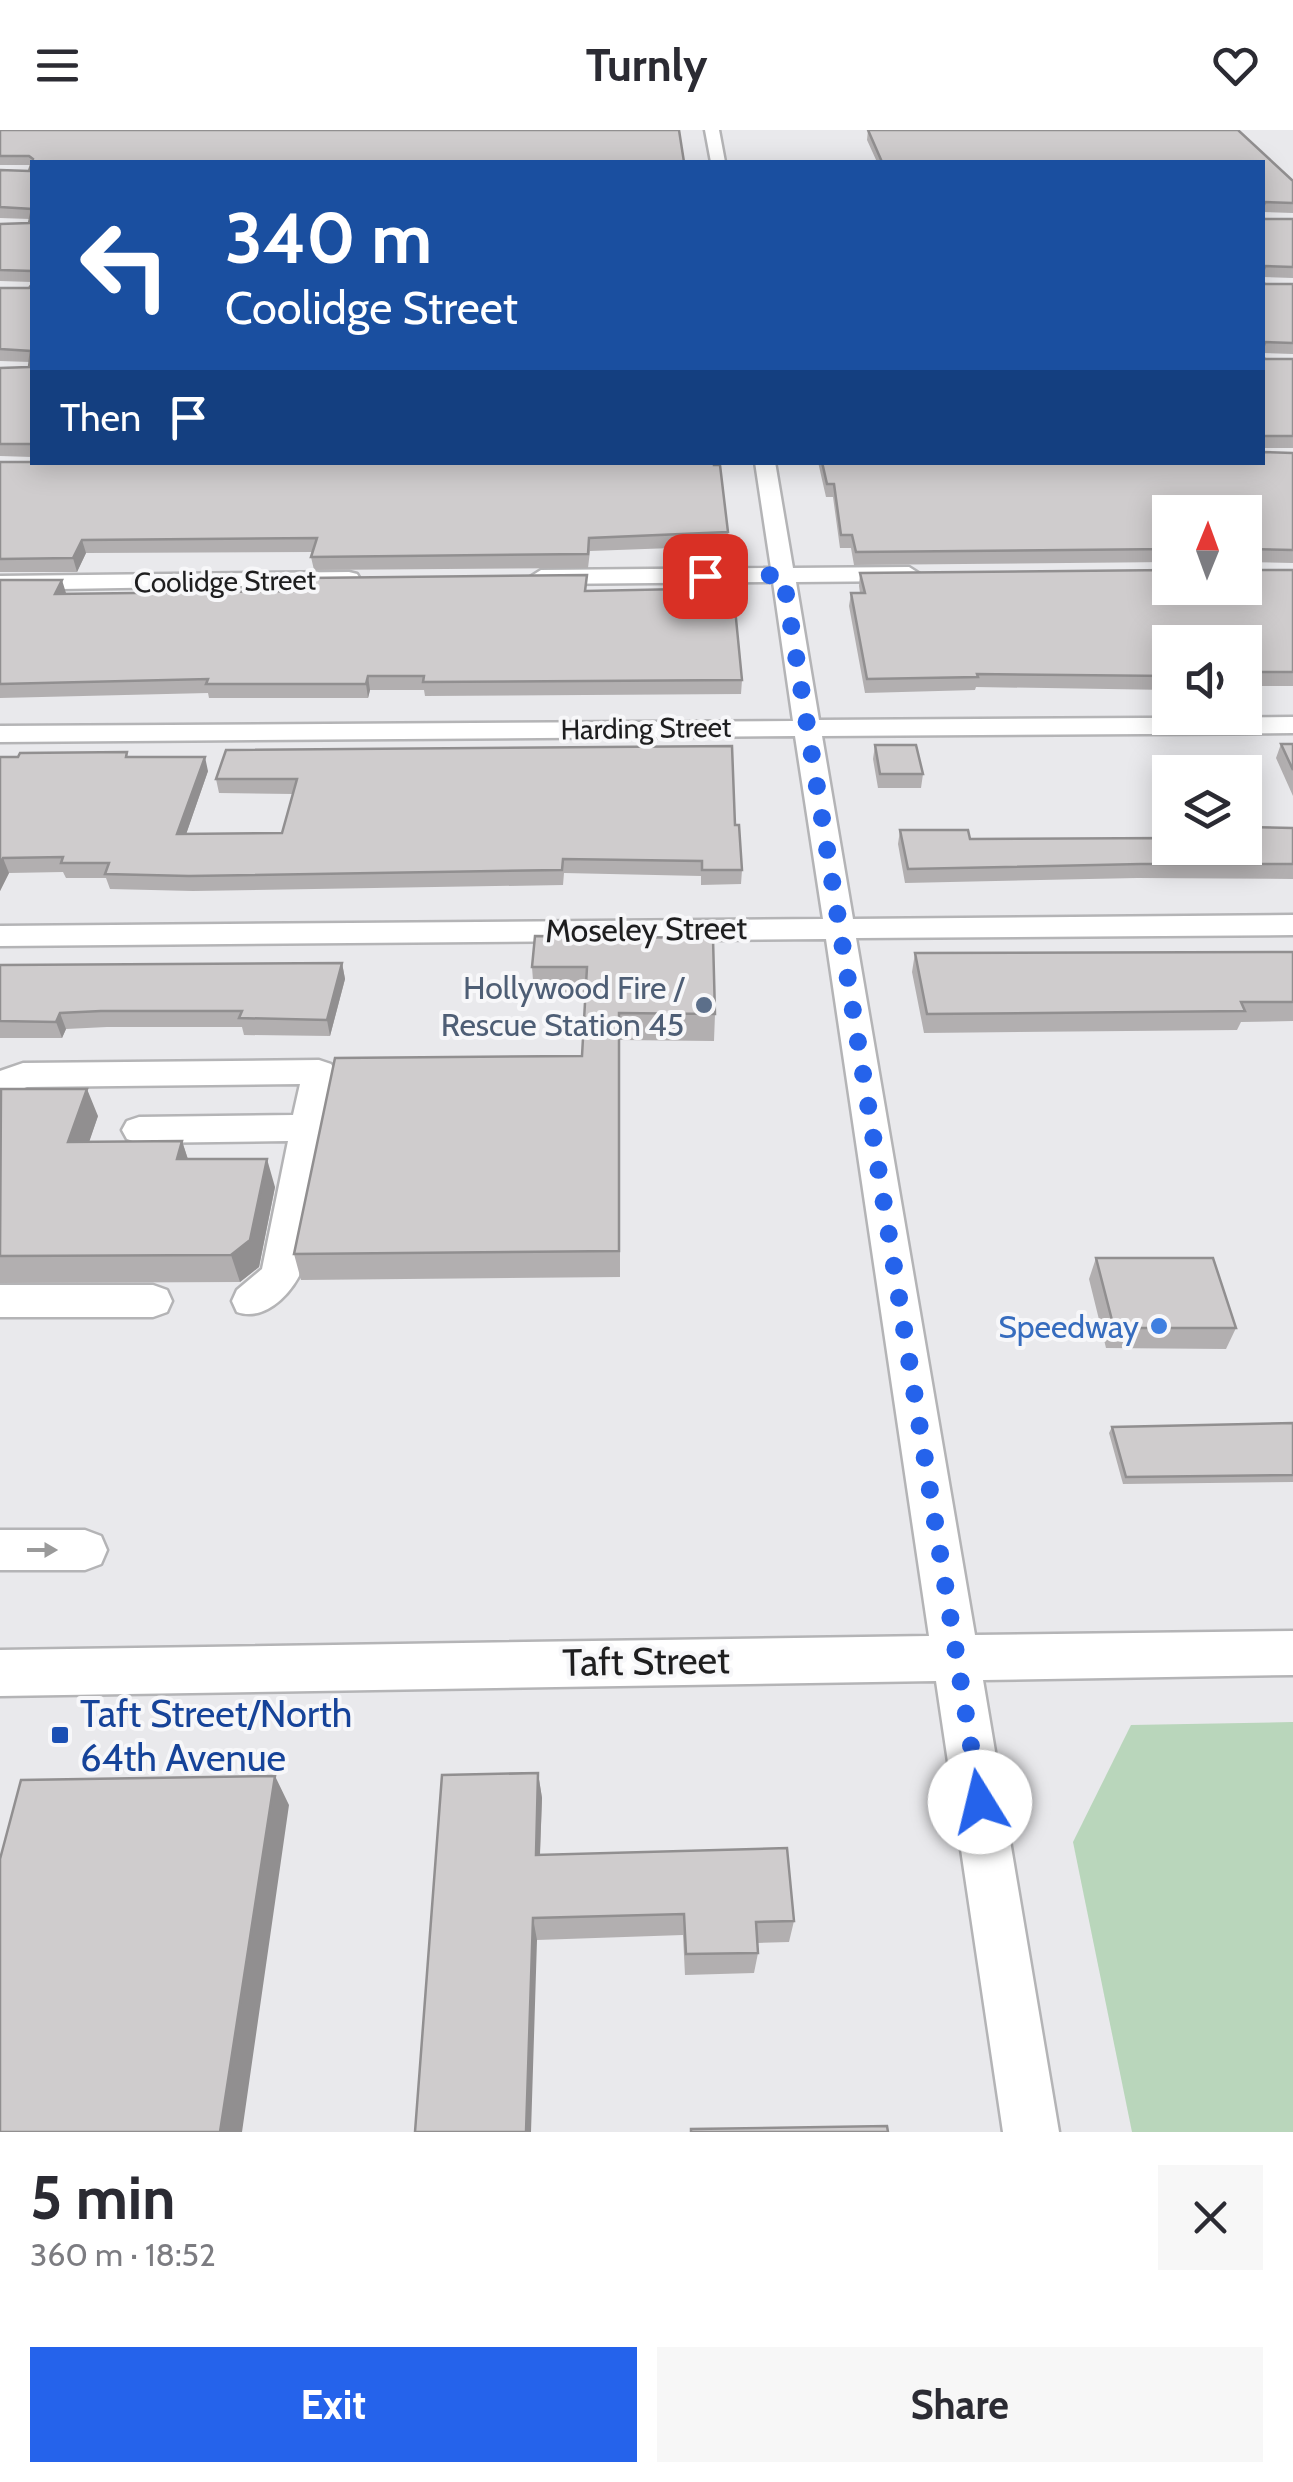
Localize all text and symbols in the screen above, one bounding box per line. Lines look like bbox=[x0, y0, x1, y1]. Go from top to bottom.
icon: menu bbox=[30, 38, 85, 93]
text: Turnly bbox=[586, 38, 707, 92]
icon: heart bbox=[1208, 38, 1263, 93]
text: 340 m bbox=[225, 195, 432, 281]
icon: left bbox=[60, 200, 190, 330]
text: Coolidge Street bbox=[225, 281, 518, 335]
icon: arrive bbox=[161, 390, 216, 445]
text: Then bbox=[60, 394, 141, 441]
north arrow bbox=[1152, 495, 1262, 605]
map controls bbox=[1152, 495, 1262, 865]
pin bbox=[663, 534, 748, 619]
icon: arrive bbox=[678, 549, 733, 604]
street label: Coolidge Street bbox=[134, 562, 316, 600]
button: sound bbox=[1152, 625, 1262, 735]
street label: Harding Street bbox=[560, 710, 732, 746]
button: layers bbox=[1152, 755, 1262, 865]
street label: Moseley Street bbox=[545, 908, 748, 950]
place label: Hollywood Fire / Rescue Station 45 bbox=[441, 968, 686, 1044]
marker: Hollywood Fire / Rescue Station 45 bbox=[693, 994, 715, 1016]
place label: Speedway bbox=[998, 1307, 1139, 1346]
marker: Speedway bbox=[1148, 1315, 1170, 1337]
one-way arrow bbox=[27, 1542, 59, 1558]
street label: Taft Street bbox=[562, 1636, 730, 1686]
place label: Taft Street/North 64th Avenue bbox=[80, 1690, 352, 1781]
marker: Taft Street/North 64th Avenue bbox=[49, 1724, 71, 1746]
position arrow bbox=[928, 1750, 1032, 1854]
text: 5 min bbox=[30, 2161, 175, 2234]
button: close bbox=[1158, 2165, 1263, 2270]
text: 360 m · 18:52 bbox=[30, 2235, 216, 2274]
button: Exit bbox=[30, 2347, 637, 2462]
button: Share bbox=[657, 2347, 1263, 2462]

